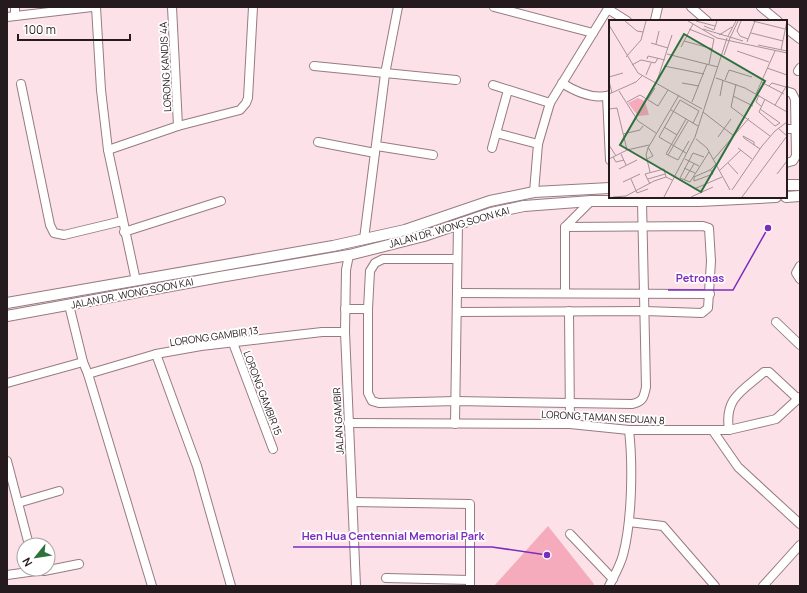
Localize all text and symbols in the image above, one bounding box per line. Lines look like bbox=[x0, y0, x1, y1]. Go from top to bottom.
scale bar bbox=[18, 16, 130, 42]
inset map bbox=[609, 20, 787, 198]
text: 100 m bbox=[24, 21, 56, 38]
street label: LORONG KANDIS 4A bbox=[156, 21, 174, 112]
street label: JALAN DR. WONG SOON KAI bbox=[387, 203, 511, 251]
callout: Petronas bbox=[668, 267, 733, 290]
text: Petronas bbox=[676, 270, 724, 285]
street label: JALAN DR. WONG SOON KAI bbox=[69, 274, 195, 312]
street label: LORONG GAMBIR 13 bbox=[169, 323, 259, 349]
street label: LORONG GAMBIR 15 bbox=[240, 349, 286, 438]
street label: JALAN GAMBIR bbox=[329, 387, 347, 455]
street label: LORONG TAMAN SEDUAN 8 bbox=[541, 407, 665, 427]
callout: Hen Hua Centennial Memorial Park bbox=[293, 524, 492, 547]
text: Hen Hua Centennial Memorial Park bbox=[302, 528, 485, 543]
north arrow bbox=[16, 537, 56, 577]
text: N bbox=[18, 555, 35, 569]

